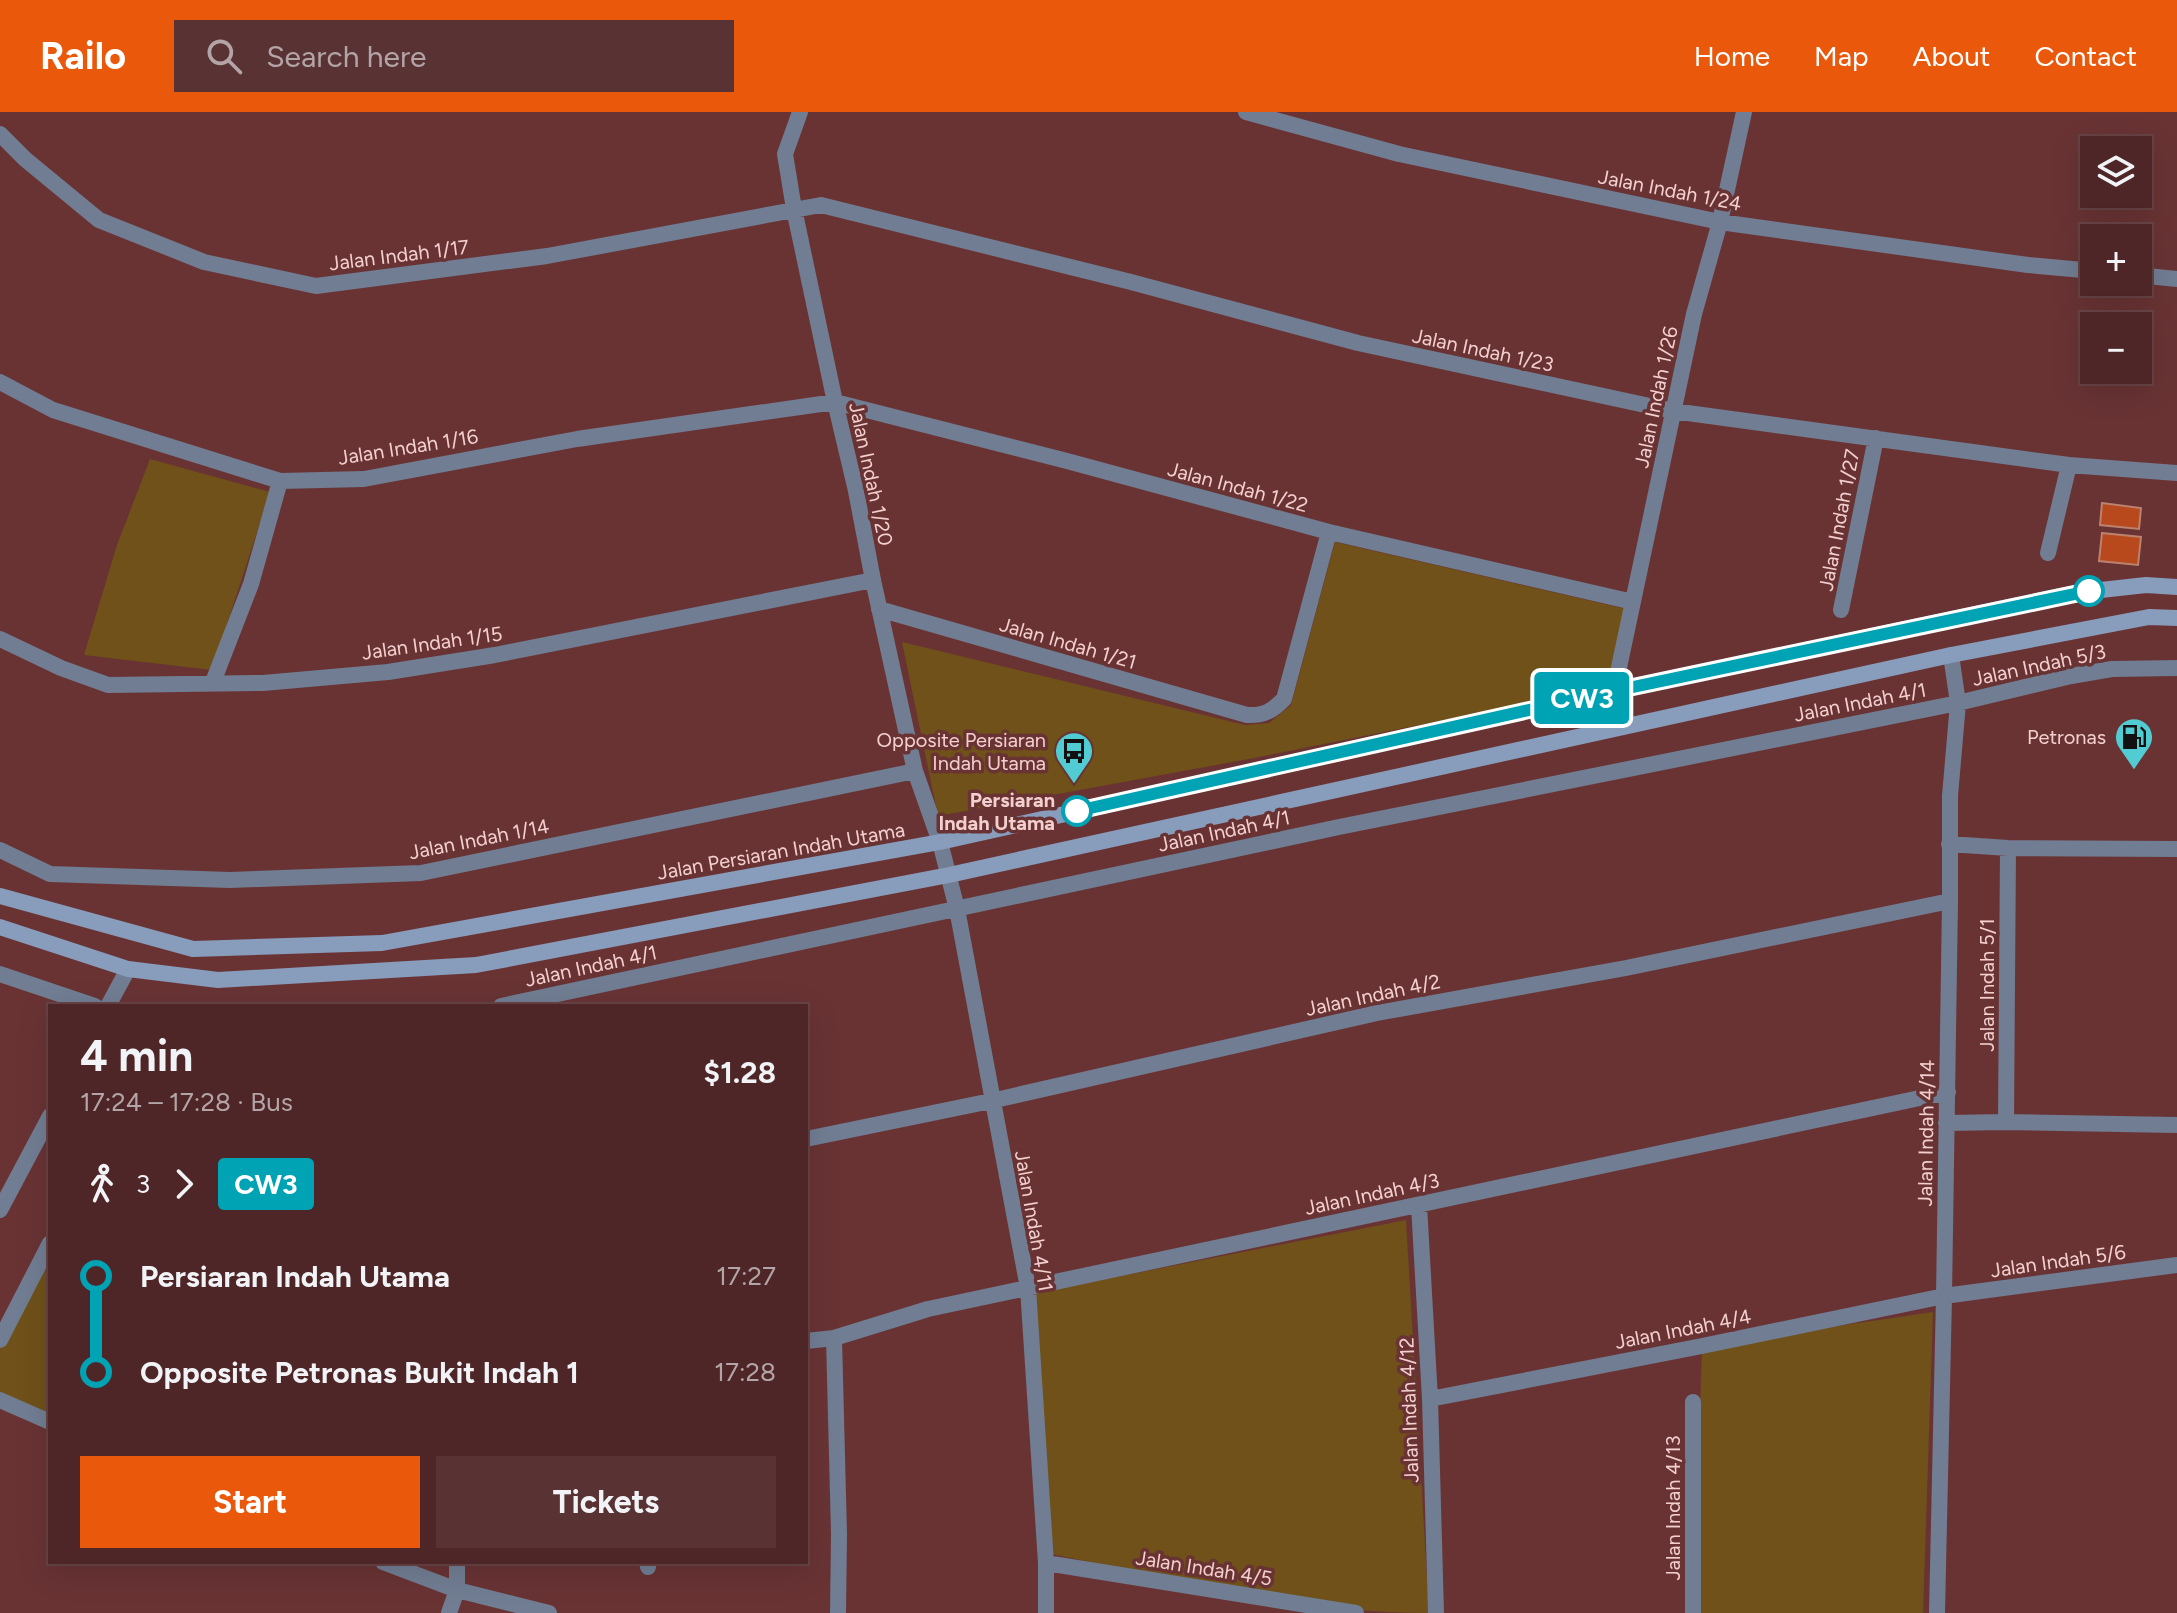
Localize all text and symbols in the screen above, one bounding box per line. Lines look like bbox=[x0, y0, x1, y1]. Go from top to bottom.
search box bbox=[174, 20, 734, 92]
text: Railo bbox=[40, 33, 126, 79]
icon: search bbox=[202, 34, 246, 78]
text: Search here bbox=[266, 38, 426, 75]
text: Home bbox=[1694, 39, 1770, 73]
text: Map bbox=[1814, 39, 1869, 73]
text: About bbox=[1913, 39, 1990, 73]
text: Contact bbox=[2034, 39, 2137, 73]
map controls bbox=[2080, 136, 2152, 384]
button: layers bbox=[2080, 136, 2152, 208]
street label: Jalan Indah 1/24 bbox=[1596, 164, 1744, 216]
button: + bbox=[2080, 224, 2152, 296]
street label: Jalan Indah 1/17 bbox=[328, 234, 471, 275]
button: − bbox=[2080, 312, 2152, 384]
street label: Jalan Indah 1/23 bbox=[1410, 323, 1556, 377]
street label: Jalan Indah 1/26 bbox=[1629, 324, 1683, 470]
street label: Jalan Indah 1/20 bbox=[844, 400, 898, 548]
street label: Jalan Indah 1/16 bbox=[336, 424, 480, 470]
street label: Jalan Indah 1/27 bbox=[1814, 447, 1865, 593]
street label: Jalan Indah 1/22 bbox=[1165, 457, 1311, 517]
unlabelled marker bbox=[2074, 576, 2104, 606]
street label: Jalan Indah 1/21 bbox=[997, 612, 1139, 674]
street label: Jalan Indah 1/15 bbox=[360, 621, 504, 665]
street label: Jalan Indah 5/3 bbox=[1970, 639, 2108, 691]
line badge: CW3 bbox=[1536, 672, 1628, 724]
street label: Jalan Indah 4/1 bbox=[1792, 677, 1928, 727]
text: CW3 bbox=[1550, 681, 1614, 715]
fuel station icon: Petronas bbox=[2113, 716, 2155, 771]
place label: Petronas bbox=[2027, 725, 2106, 749]
place label: Opposite Persiaran Indah Utama bbox=[877, 728, 1046, 775]
bus stop icon: Opposite Persiaran Indah Utama bbox=[1053, 730, 1095, 785]
place label: Persiaran Indah Utama bbox=[938, 788, 1055, 835]
marker: Persiaran Indah Utama bbox=[1062, 796, 1092, 826]
street label: Jalan Indah 4/1 bbox=[1156, 805, 1292, 857]
street label: Jalan Indah 1/14 bbox=[407, 814, 551, 864]
street label: Jalan Persiaran Indah Utama bbox=[655, 817, 907, 885]
street label: Jalan Indah 5/1 bbox=[1975, 918, 1999, 1052]
street label: Jalan Indah 4/1 bbox=[523, 940, 659, 992]
street label: Jalan Indah 4/2 bbox=[1303, 969, 1443, 1021]
text: 4 min bbox=[80, 1029, 193, 1082]
text: $1.28 bbox=[704, 1054, 776, 1091]
street label: Jalan Indah 4/14 bbox=[1913, 1059, 1939, 1207]
text: 17:24 – 17:28 · Bus bbox=[80, 1086, 293, 1118]
street label: Jalan Indah 4/11 bbox=[1010, 1149, 1058, 1293]
icon: walk bbox=[80, 1162, 124, 1206]
icon: forward bbox=[162, 1162, 206, 1206]
text: CW3 bbox=[234, 1167, 298, 1201]
text: 3 bbox=[136, 1168, 150, 1200]
street label: Jalan Indah 4/3 bbox=[1303, 1168, 1441, 1220]
street label: Jalan Indah 5/6 bbox=[1989, 1240, 2127, 1282]
text: Persiaran Indah Utama bbox=[140, 1258, 450, 1295]
text: 17:27 bbox=[716, 1260, 776, 1292]
street label: Jalan Indah 4/4 bbox=[1613, 1304, 1753, 1354]
street label: Jalan Indah 4/12 bbox=[1394, 1337, 1424, 1483]
text: Opposite Petronas Bukit Indah 1 bbox=[140, 1354, 579, 1391]
text: 17:28 bbox=[714, 1356, 776, 1388]
street label: Jalan Indah 4/13 bbox=[1661, 1435, 1685, 1581]
button: Start bbox=[80, 1456, 420, 1548]
button: Tickets bbox=[436, 1456, 776, 1548]
street label: Jalan Indah 4/5 bbox=[1134, 1545, 1274, 1591]

